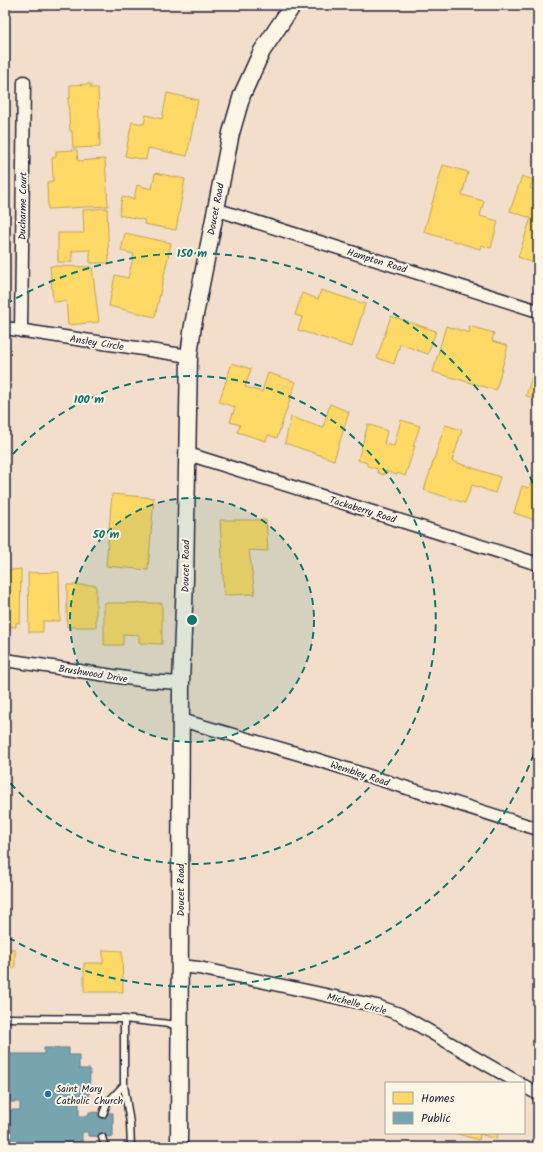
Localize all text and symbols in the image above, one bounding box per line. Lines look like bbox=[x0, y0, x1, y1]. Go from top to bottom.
street label: Ducharme Court bbox=[14, 172, 32, 240]
street label: Doucet Road bbox=[203, 181, 229, 237]
text: 150 m bbox=[177, 244, 207, 263]
street label: Hampton Road bbox=[345, 244, 410, 278]
street label: Ansley Circle bbox=[69, 331, 125, 355]
text: 100 m bbox=[74, 390, 104, 409]
street label: Tackaberry Road bbox=[327, 492, 399, 528]
text: 50 m bbox=[92, 525, 120, 544]
street label: Doucet Road bbox=[178, 539, 194, 592]
centre of rings bbox=[185, 613, 199, 627]
street label: Brushwood Drive bbox=[57, 661, 129, 687]
street label: Wembley Road bbox=[328, 757, 392, 791]
street label: Doucet Road bbox=[173, 863, 189, 916]
street label: Michelle Circle bbox=[325, 989, 389, 1019]
place label: Saint Mary Catholic Church bbox=[56, 1081, 123, 1109]
legend bbox=[385, 1082, 525, 1134]
marker: Saint Mary Catholic Church bbox=[43, 1089, 53, 1099]
text: Homes bbox=[421, 1089, 455, 1108]
text: Public bbox=[421, 1109, 451, 1128]

